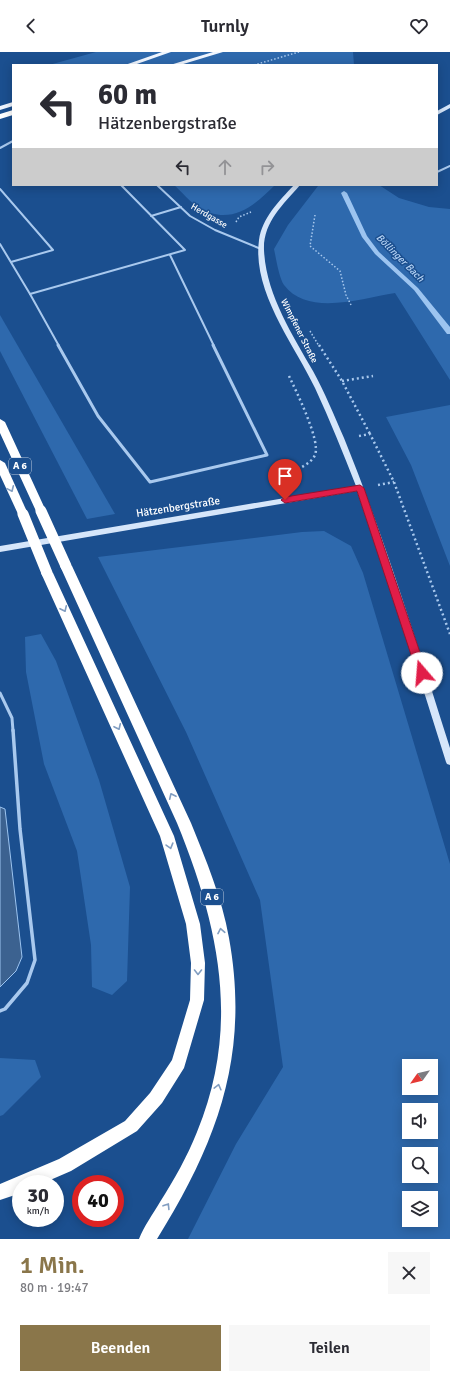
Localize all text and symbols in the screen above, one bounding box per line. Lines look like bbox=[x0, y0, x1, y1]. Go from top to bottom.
icon: back bbox=[20, 15, 42, 37]
text: Turnly bbox=[201, 15, 249, 37]
icon: heart bbox=[408, 15, 430, 37]
text: 60 m bbox=[98, 78, 157, 112]
icon: left bbox=[32, 80, 84, 132]
text: Hätzenbergstraße bbox=[98, 112, 237, 134]
icon: left bbox=[172, 156, 194, 178]
icon: ahead bbox=[214, 156, 236, 178]
icon: right bbox=[256, 156, 278, 178]
street label: Herdgasse bbox=[189, 201, 230, 231]
water label: Böllinger Bach bbox=[374, 232, 427, 285]
street label: Wimpfener Straße bbox=[278, 297, 320, 365]
road number: A 6 bbox=[9, 458, 31, 474]
pin bbox=[268, 459, 302, 500]
icon: arrive bbox=[274, 465, 296, 487]
one-way arrow bbox=[7, 485, 15, 492]
street label: Hätzenbergstraße bbox=[135, 494, 221, 520]
one-way arrow bbox=[59, 604, 67, 612]
position arrow bbox=[401, 652, 443, 694]
one-way arrow bbox=[113, 722, 121, 730]
one-way arrow bbox=[169, 792, 177, 800]
one-way arrow bbox=[165, 842, 174, 849]
road number: A 6 bbox=[201, 889, 223, 905]
one-way arrow bbox=[217, 927, 225, 934]
one-way arrow bbox=[194, 969, 202, 975]
north arrow bbox=[402, 1059, 438, 1095]
map controls bbox=[402, 1059, 438, 1227]
one-way arrow bbox=[213, 1084, 222, 1091]
button: sound bbox=[402, 1103, 438, 1139]
button: search bbox=[402, 1147, 438, 1183]
speed limit sign: 40 bbox=[72, 1175, 124, 1227]
text: 30 bbox=[27, 1183, 49, 1208]
button: layers bbox=[402, 1191, 438, 1227]
one-way arrow bbox=[163, 1203, 170, 1210]
text: km/h bbox=[27, 1205, 49, 1217]
text: 1 Min. bbox=[20, 1250, 85, 1280]
button: close bbox=[388, 1252, 430, 1294]
text: 80 m · 19:47 bbox=[20, 1280, 89, 1296]
button: Beenden bbox=[20, 1325, 221, 1371]
button: Teilen bbox=[229, 1325, 430, 1371]

